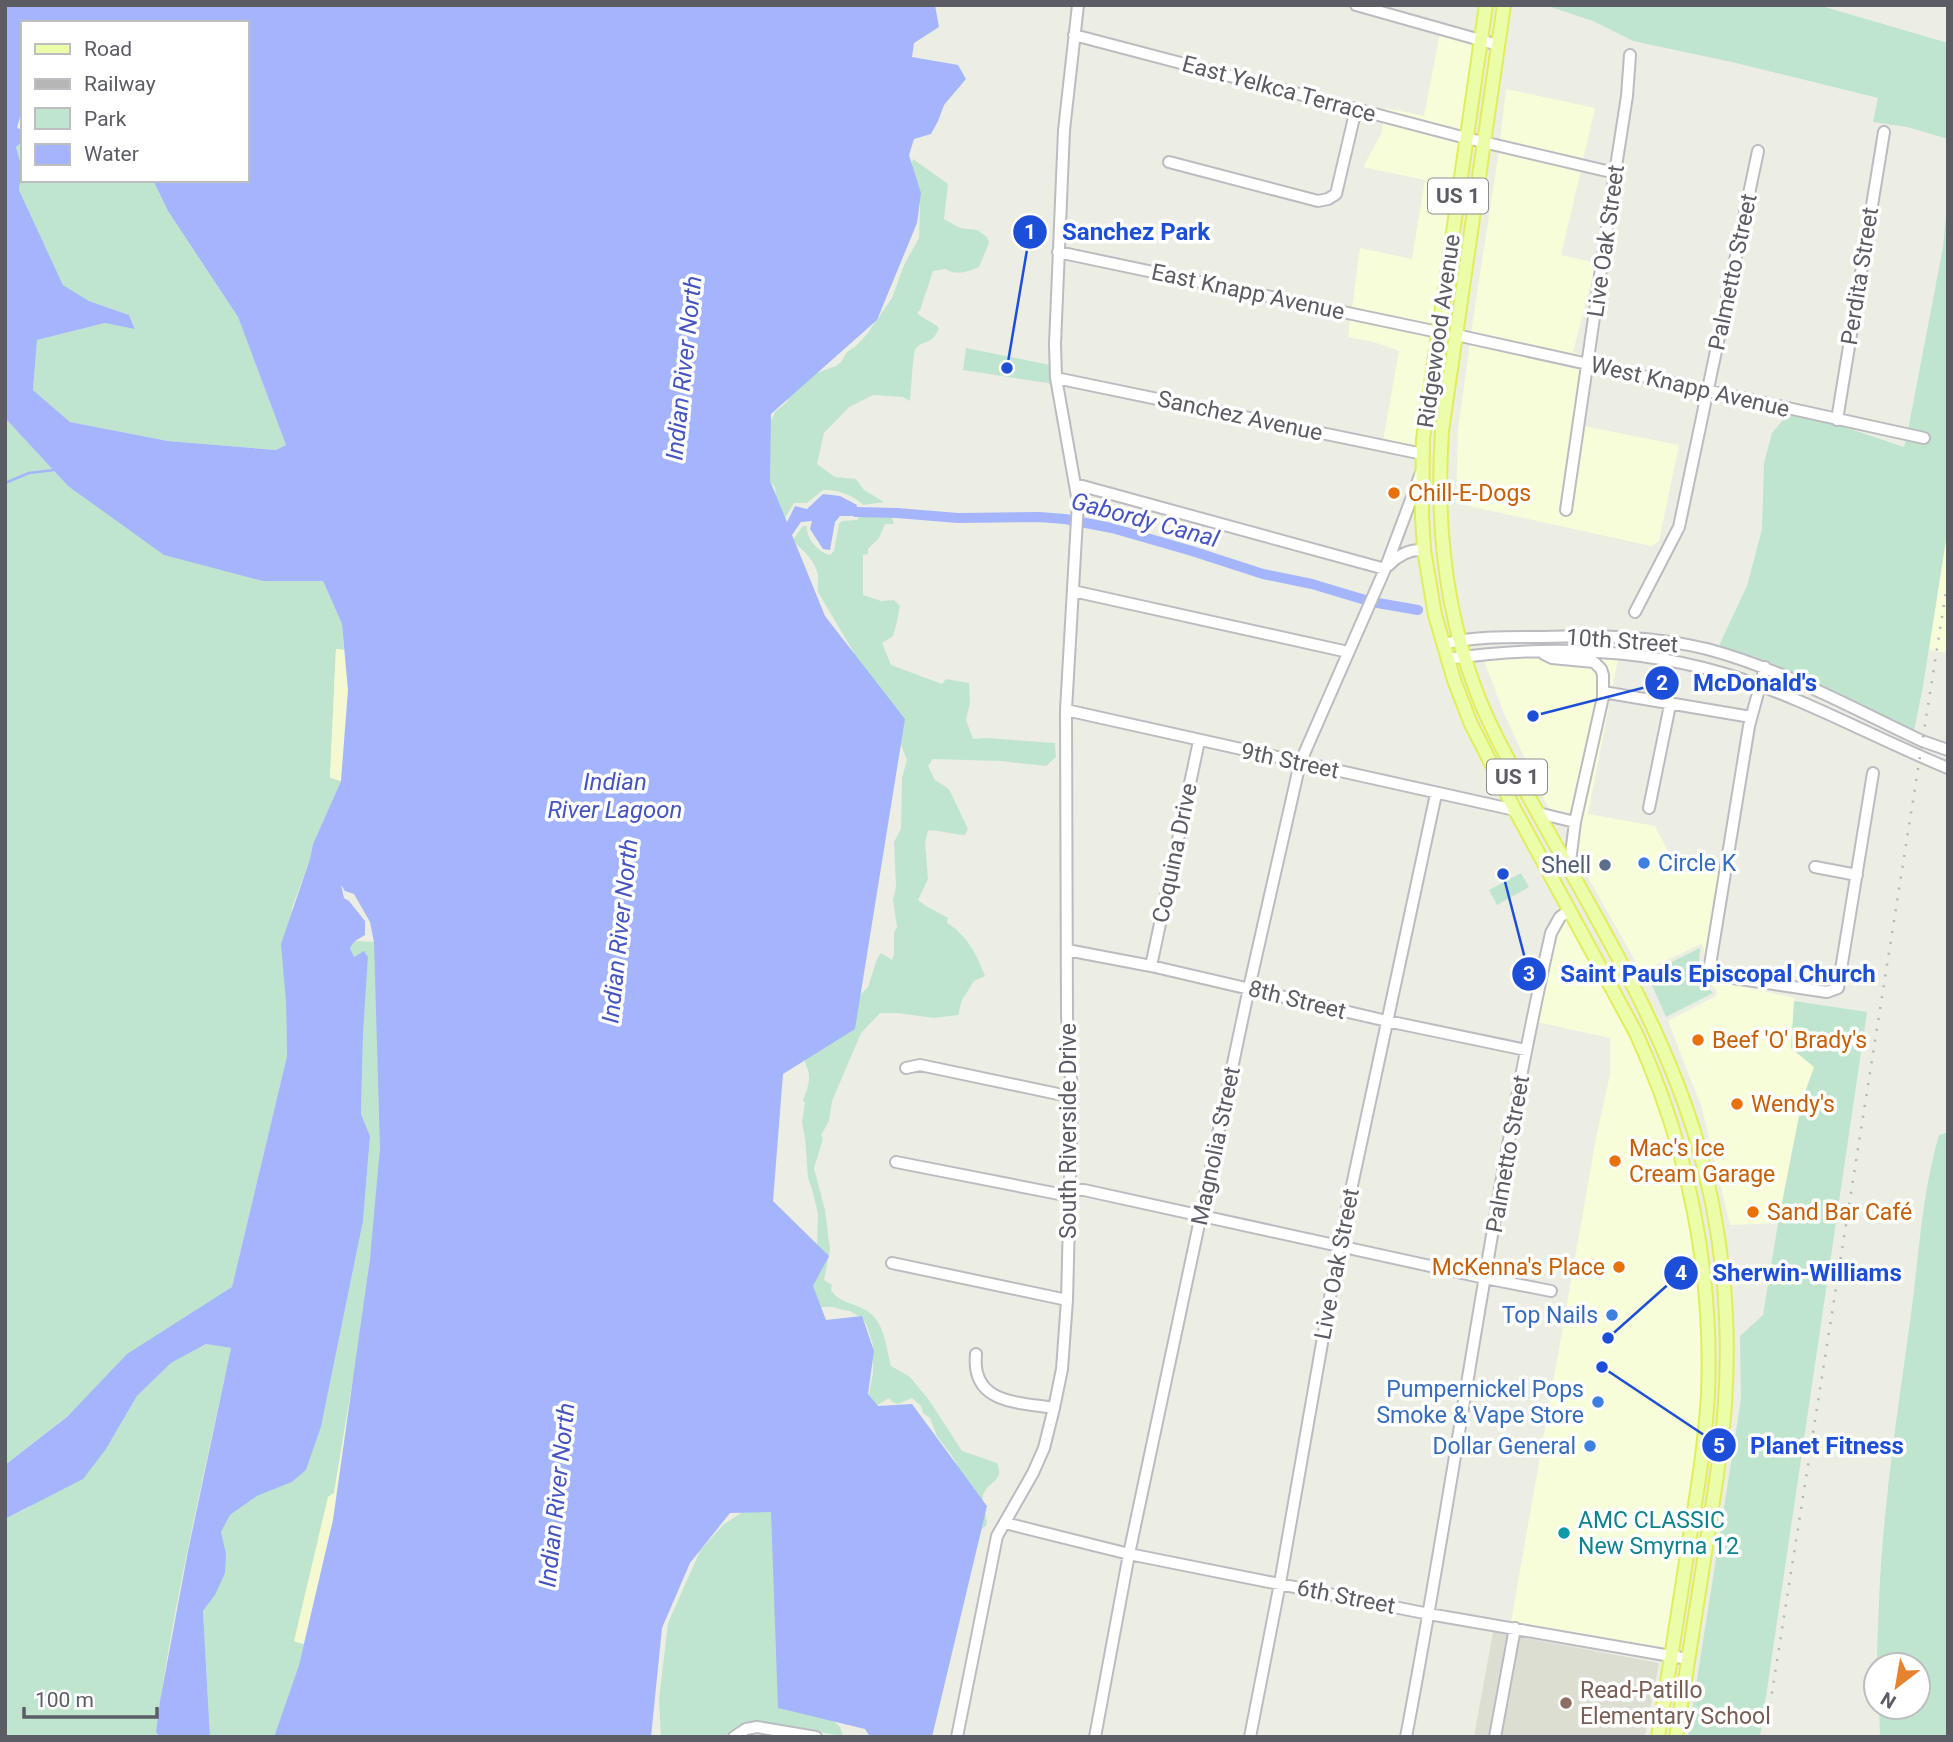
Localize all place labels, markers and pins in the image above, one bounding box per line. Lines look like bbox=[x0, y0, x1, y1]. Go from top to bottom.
callout: Sanchez Park bbox=[1013, 209, 1224, 254]
place label: Chill-E-Dogs bbox=[1408, 480, 1531, 507]
marker: Chill-E-Dogs bbox=[1386, 485, 1402, 501]
callout: McDonald's bbox=[1644, 661, 1831, 706]
place label: Circle K bbox=[1658, 850, 1737, 877]
place label: Shell bbox=[1541, 852, 1591, 879]
marker: Circle K bbox=[1636, 855, 1652, 871]
marker: Shell bbox=[1597, 857, 1613, 873]
callout: Saint Pauls Episcopal Church bbox=[1511, 952, 1889, 997]
place label: Beef 'O' Brady's bbox=[1712, 1027, 1867, 1054]
marker: Beef 'O' Brady's bbox=[1690, 1032, 1706, 1048]
place label: Wendy's bbox=[1751, 1091, 1835, 1118]
marker: Wendy's bbox=[1729, 1096, 1745, 1112]
place label: Mac's Ice Cream Garage bbox=[1629, 1135, 1775, 1188]
marker: Mac's Ice Cream Garage bbox=[1607, 1153, 1623, 1169]
place label: Sand Bar Café bbox=[1767, 1199, 1912, 1226]
marker: Sand Bar Café bbox=[1745, 1204, 1761, 1220]
callout: Sherwin-Williams bbox=[1663, 1250, 1916, 1295]
place label: McKenna's Place bbox=[1432, 1254, 1605, 1281]
marker: McKenna's Place bbox=[1611, 1259, 1627, 1275]
place label: Top Nails bbox=[1502, 1302, 1598, 1329]
marker: Top Nails bbox=[1604, 1307, 1620, 1323]
place label: Pumpernickel Pops Smoke & Vape Store bbox=[1376, 1376, 1584, 1429]
marker: Pumpernickel Pops Smoke & Vape Store bbox=[1590, 1394, 1606, 1410]
callout: Planet Fitness bbox=[1701, 1423, 1918, 1468]
place label: Dollar General bbox=[1432, 1433, 1576, 1460]
marker: Dollar General bbox=[1582, 1438, 1598, 1454]
place label: AMC CLASSIC New Smyrna 12 bbox=[1578, 1507, 1739, 1560]
marker: AMC CLASSIC New Smyrna 12 bbox=[1556, 1525, 1572, 1541]
place label: Read-Patillo Elementary School bbox=[1580, 1677, 1771, 1730]
marker: Read-Patillo Elementary School bbox=[1558, 1695, 1574, 1711]

